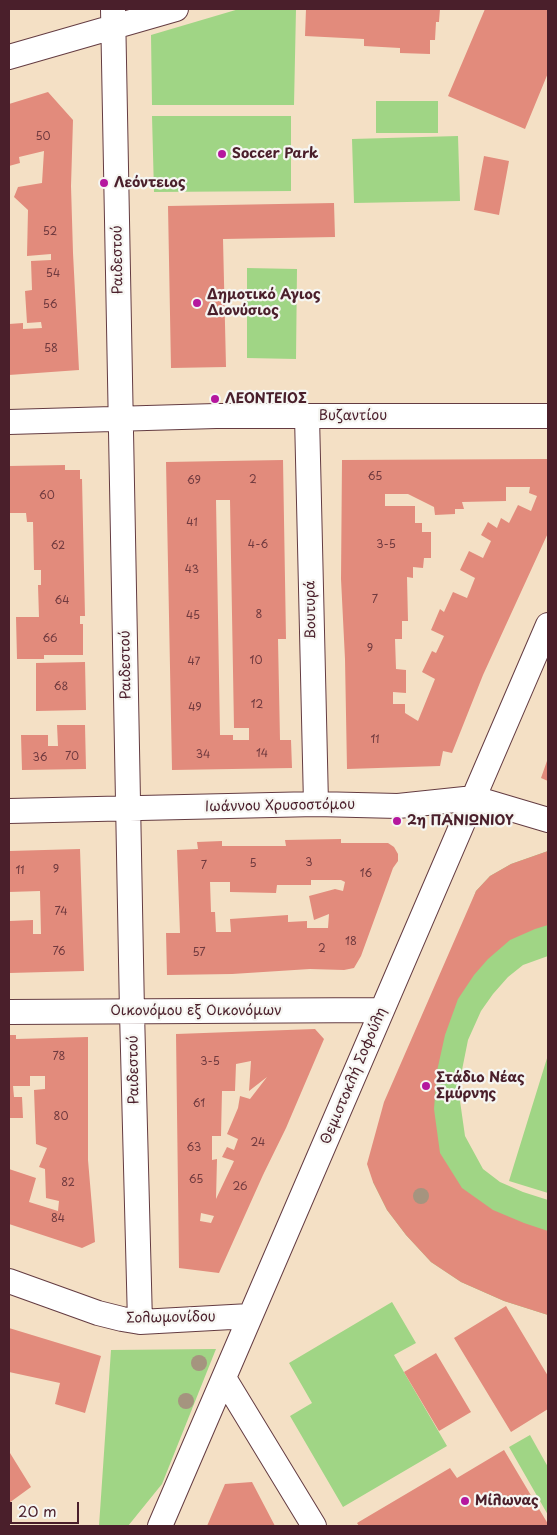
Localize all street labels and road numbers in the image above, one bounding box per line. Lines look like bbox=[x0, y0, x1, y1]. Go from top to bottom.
street label: Ραιδεστού bbox=[109, 225, 127, 295]
street label: Βυζαντίου bbox=[319, 408, 387, 424]
street label: Βουτυρά bbox=[302, 580, 320, 640]
street label: Ραιδεστού bbox=[117, 630, 135, 700]
street label: Ιωάννου Χρυσοστόμου bbox=[205, 796, 355, 816]
street label: Οικονόμου εξ Οικονόμων bbox=[110, 1003, 282, 1019]
street label: Θεμιστοκλή Σοφούλη bbox=[318, 1005, 390, 1147]
street label: Ραιδεστού bbox=[125, 1035, 143, 1105]
street label: Σολωμονίδου bbox=[126, 1309, 216, 1327]

